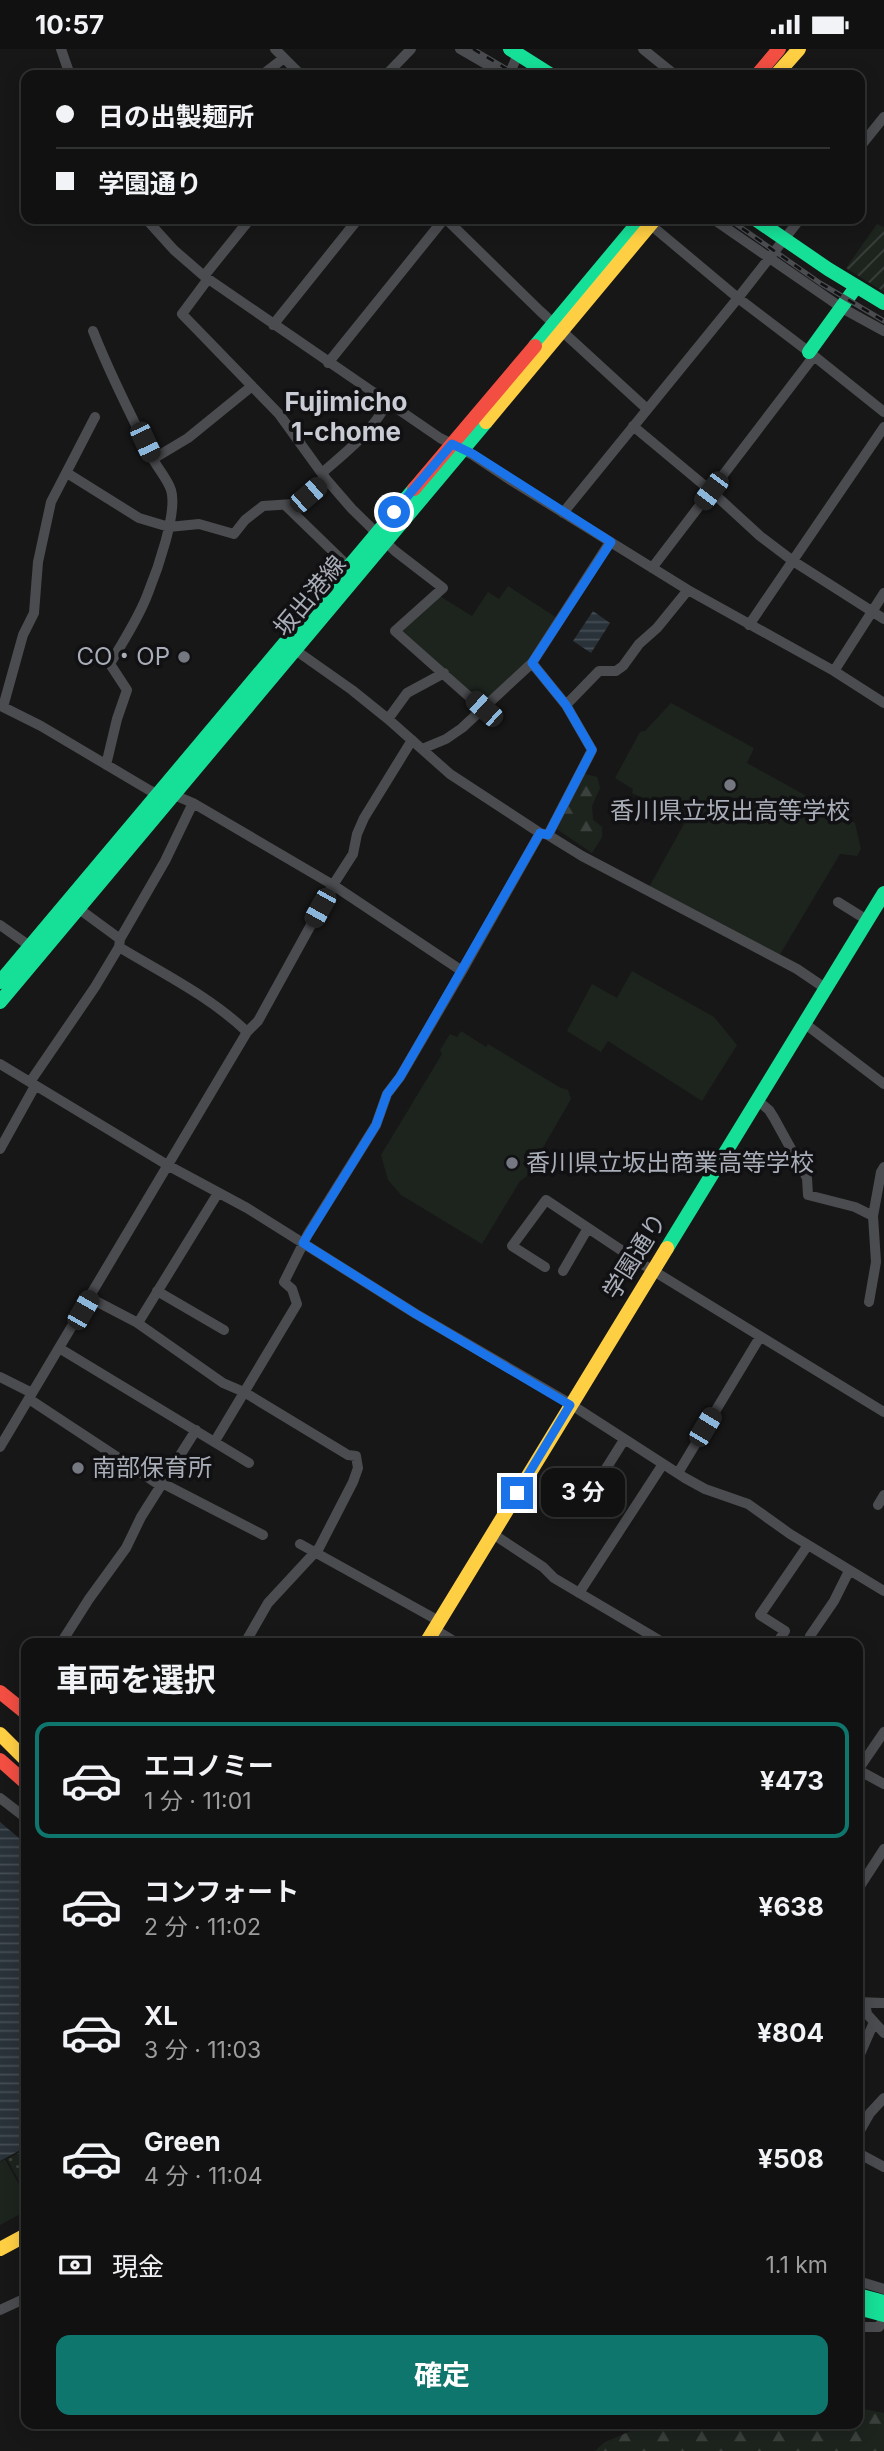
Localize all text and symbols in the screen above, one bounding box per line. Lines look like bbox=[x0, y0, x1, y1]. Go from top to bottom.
text: 10:57 bbox=[35, 9, 104, 40]
text: 日の出製麺所 bbox=[98, 101, 254, 132]
text: 学園通り bbox=[98, 168, 202, 199]
district label: Fujimicho 1-chome bbox=[285, 386, 407, 447]
car bbox=[127, 419, 164, 465]
car bbox=[690, 468, 733, 514]
car bbox=[286, 473, 331, 517]
route start bbox=[378, 496, 410, 528]
street label: 坂出港線 bbox=[268, 550, 352, 642]
place label: CO・OP bbox=[76, 642, 170, 671]
marker: CO・OP bbox=[176, 649, 192, 665]
car bbox=[462, 687, 507, 731]
marker: 香川県立坂出高等学校 bbox=[722, 777, 738, 793]
place label: 香川県立坂出高等学校 bbox=[610, 796, 850, 825]
car bbox=[301, 885, 340, 931]
place label: 香川県立坂出商業高等学校 bbox=[526, 1148, 814, 1177]
marker: 香川県立坂出商業高等学校 bbox=[504, 1155, 520, 1171]
street label: 学園通り bbox=[597, 1207, 672, 1304]
car bbox=[64, 1287, 103, 1333]
car bbox=[686, 1404, 725, 1450]
place label: 南部保育所 bbox=[92, 1453, 212, 1482]
marker: 南部保育所 bbox=[70, 1460, 86, 1476]
callout: 3 分 bbox=[542, 1469, 626, 1517]
route end bbox=[501, 1477, 533, 1509]
text: 3 分 bbox=[561, 1478, 605, 1506]
text: 車両を選択 bbox=[56, 1660, 216, 1699]
icon: car bbox=[60, 1749, 123, 1812]
text: エコノミー bbox=[144, 1750, 274, 1781]
text: ¥473 bbox=[760, 1765, 824, 1796]
text: 1 分 · 11:01 bbox=[144, 1787, 252, 1815]
icon: car bbox=[60, 1875, 123, 1938]
text: コンフォート bbox=[144, 1876, 299, 1907]
text: ¥638 bbox=[759, 1891, 824, 1922]
text: 2 分 · 11:02 bbox=[144, 1913, 261, 1941]
text: XL bbox=[144, 2000, 178, 2031]
icon: car bbox=[60, 2001, 123, 2064]
text: ¥804 bbox=[757, 2017, 824, 2048]
text: 3 分 · 11:03 bbox=[144, 2036, 261, 2064]
text: Green bbox=[144, 2126, 221, 2157]
icon: car bbox=[60, 2127, 123, 2190]
text: ¥508 bbox=[758, 2143, 824, 2174]
text: 4 分 · 11:04 bbox=[144, 2162, 263, 2190]
icon: cash bbox=[56, 2246, 94, 2284]
text: 現金 bbox=[112, 2251, 164, 2282]
text: 1.1 km bbox=[765, 2251, 828, 2279]
button: 確定 bbox=[56, 2335, 828, 2415]

